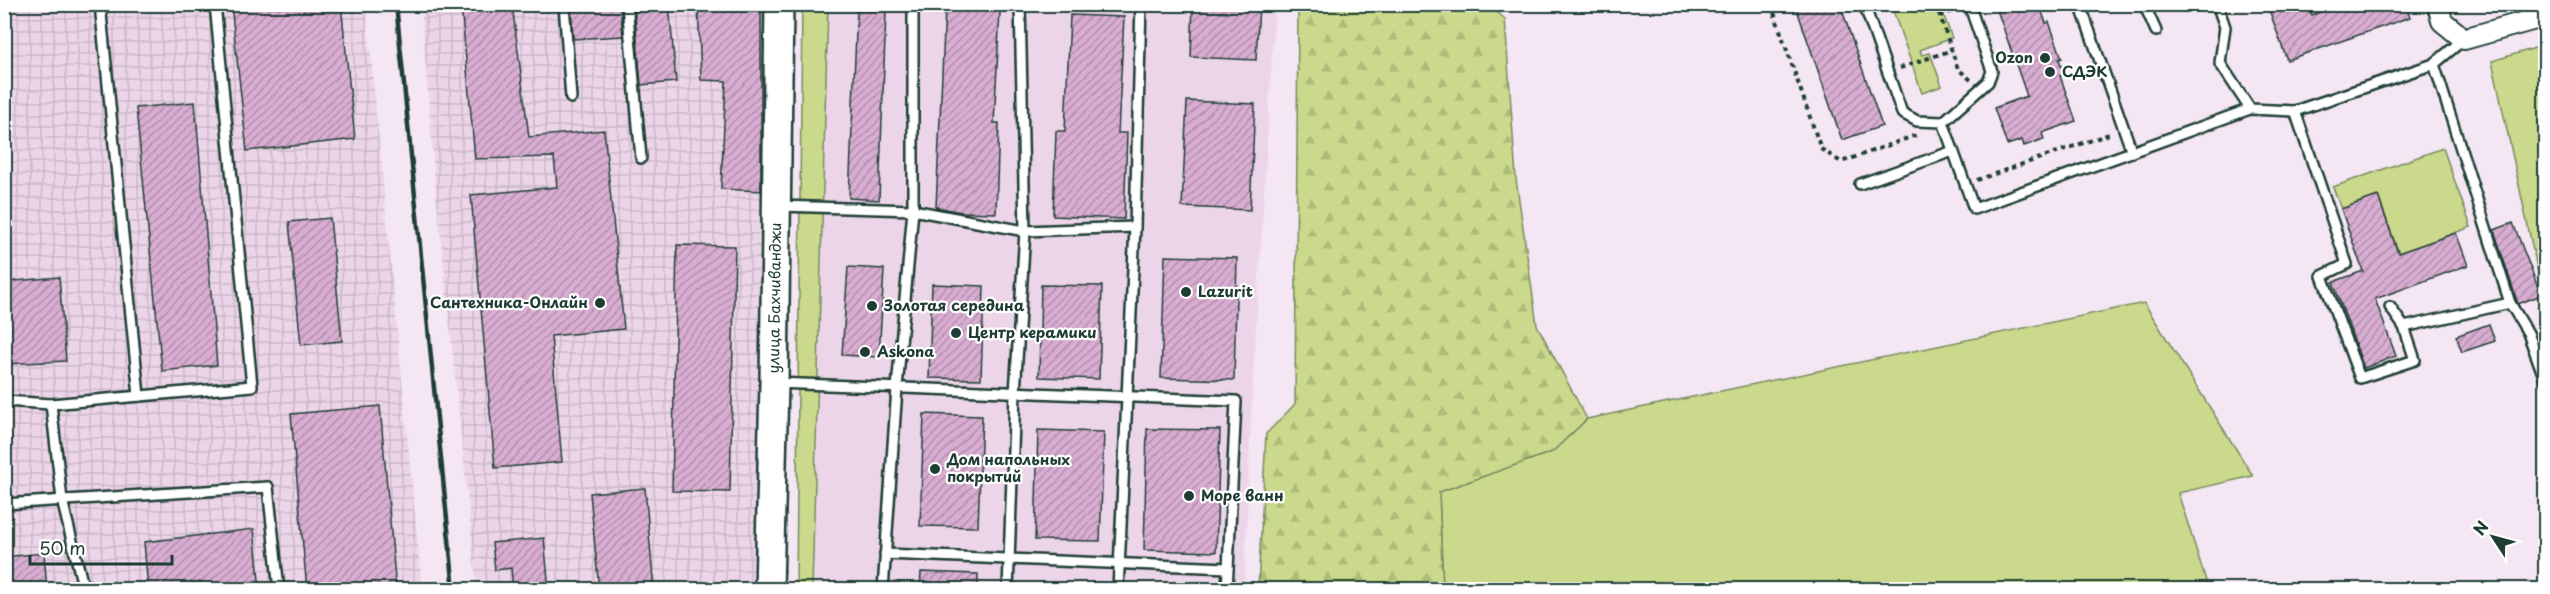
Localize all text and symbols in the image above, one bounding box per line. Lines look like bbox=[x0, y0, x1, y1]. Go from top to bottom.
place label: Ozon bbox=[1995, 45, 2033, 68]
marker: Ozon bbox=[2038, 51, 2052, 65]
place label: СДЭК bbox=[2062, 59, 2107, 82]
marker: СДЭК bbox=[2043, 65, 2057, 79]
street label: улица Бахчиванджи bbox=[761, 222, 786, 374]
place label: Lazurit bbox=[1198, 279, 1253, 302]
marker: Lazurit bbox=[1179, 285, 1193, 299]
place label: Сантехника-Онлайн bbox=[430, 290, 588, 313]
place label: Золотая середина bbox=[883, 293, 1025, 316]
marker: Сантехника-Онлайн bbox=[593, 296, 607, 310]
marker: Золотая середина bbox=[865, 299, 879, 313]
place label: Центр керамики bbox=[968, 320, 1097, 343]
marker: Центр керамики bbox=[949, 326, 963, 340]
place label: Askona bbox=[876, 339, 934, 362]
marker: Askona bbox=[858, 345, 872, 359]
place label: Дом напольных покрытий bbox=[946, 447, 1070, 487]
marker: Дом напольных покрытий bbox=[928, 462, 942, 476]
place label: Море ванн bbox=[1201, 483, 1284, 506]
marker: Море ванн bbox=[1182, 489, 1196, 503]
north arrow bbox=[2463, 507, 2523, 567]
text: N bbox=[2467, 515, 2493, 540]
scale bar bbox=[30, 528, 172, 566]
text: 50 m bbox=[39, 534, 86, 561]

